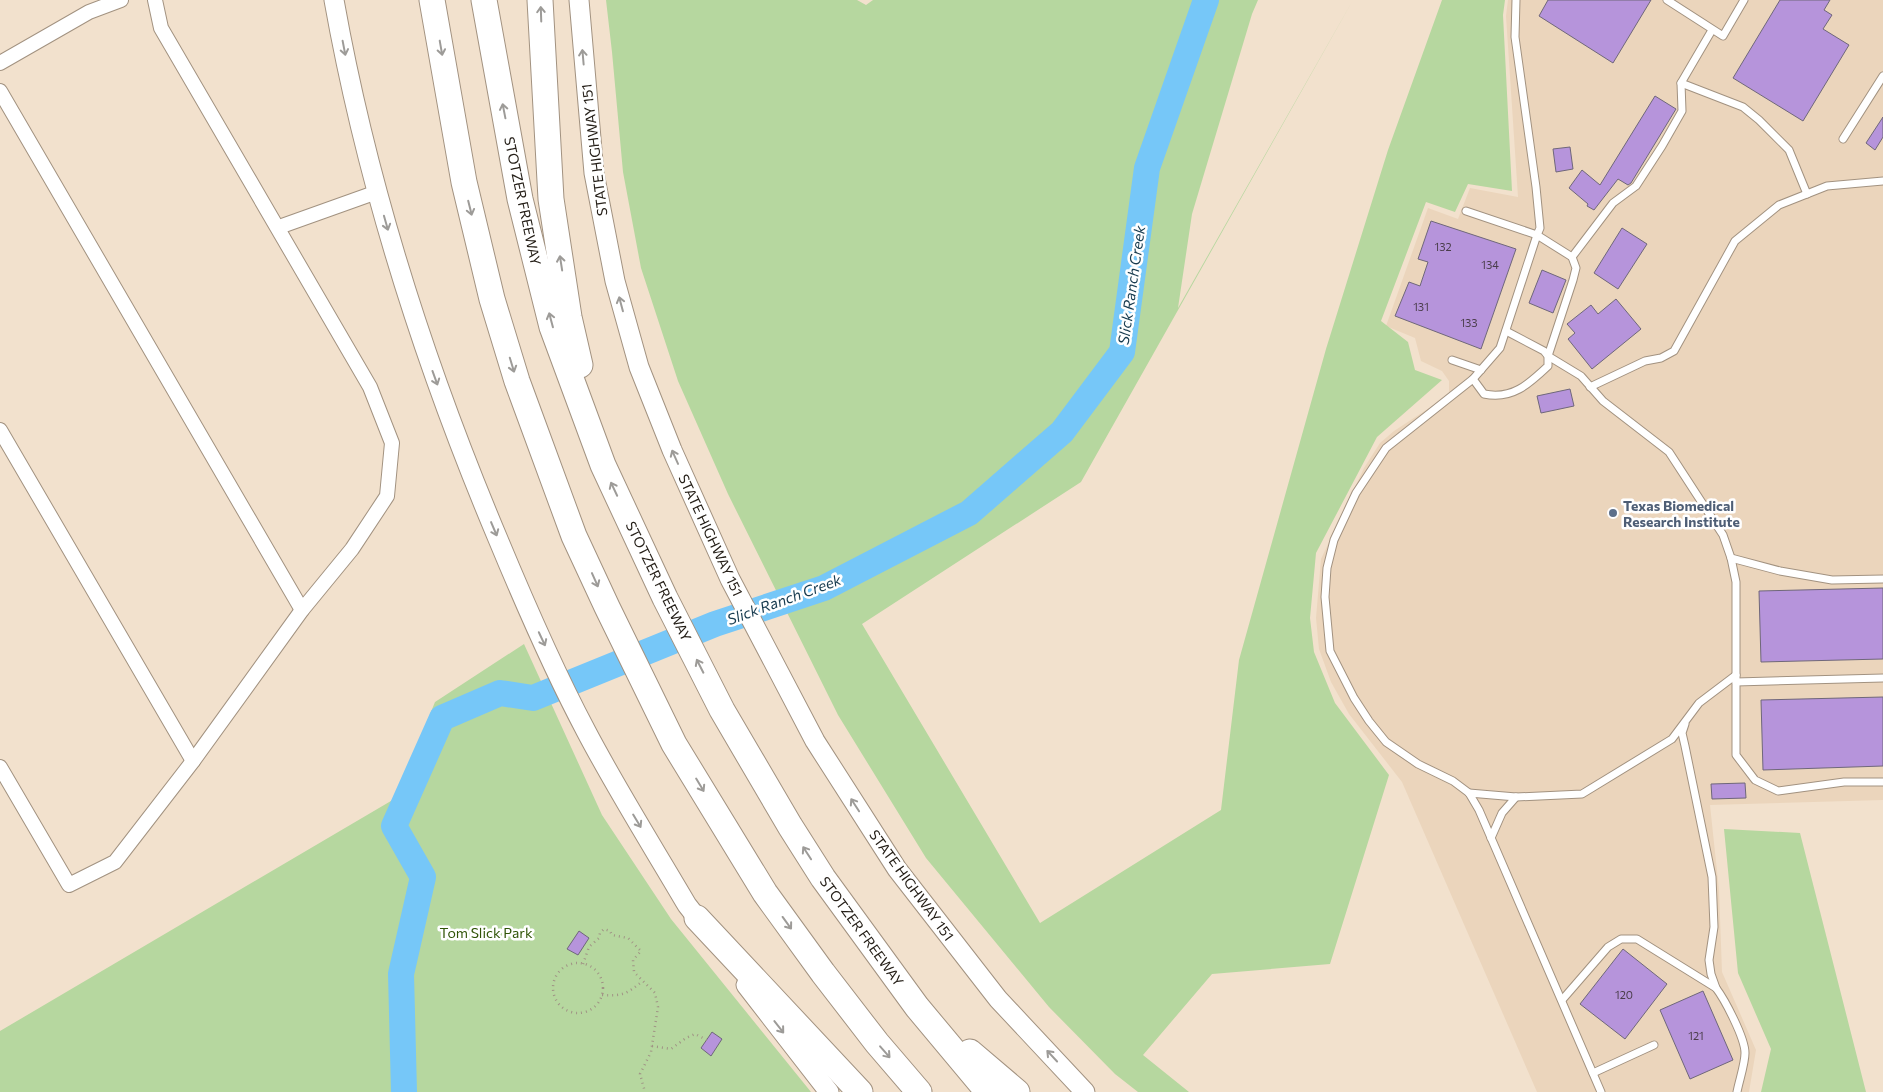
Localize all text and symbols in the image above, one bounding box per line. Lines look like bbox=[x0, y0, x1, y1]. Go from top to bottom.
one-way arrow bbox=[536, 6, 545, 22]
one-way arrow bbox=[340, 39, 349, 55]
one-way arrow bbox=[436, 40, 446, 56]
one-way arrow bbox=[579, 50, 588, 66]
street label: STATE HIGHWAY 151 bbox=[577, 83, 611, 217]
one-way arrow bbox=[498, 103, 508, 119]
street label: STOTZER FREEWAY bbox=[501, 135, 545, 267]
one-way arrow bbox=[466, 199, 475, 215]
one-way arrow bbox=[382, 214, 392, 230]
water label: Slick Ranch Creek bbox=[1114, 223, 1148, 346]
house number: 132 bbox=[1434, 240, 1452, 253]
one-way arrow bbox=[555, 255, 565, 271]
house number: 134 bbox=[1481, 258, 1499, 271]
one-way arrow bbox=[616, 297, 625, 313]
house number: 131 bbox=[1413, 300, 1429, 313]
one-way arrow bbox=[546, 313, 555, 329]
house number: 133 bbox=[1460, 316, 1478, 329]
one-way arrow bbox=[508, 356, 518, 372]
one-way arrow bbox=[431, 369, 440, 385]
one-way arrow bbox=[670, 450, 680, 465]
street label: STATE HIGHWAY 151 bbox=[675, 471, 747, 599]
one-way arrow bbox=[609, 482, 619, 497]
place label: Texas Biomedical Research Institute bbox=[1623, 497, 1740, 530]
marker: Texas Biomedical Research Institute bbox=[1607, 507, 1619, 519]
street label: STOTZER FREEWAY bbox=[623, 518, 695, 644]
one-way arrow bbox=[489, 521, 499, 536]
water label: Slick Ranch Creek bbox=[724, 570, 844, 628]
one-way arrow bbox=[590, 572, 600, 587]
one-way arrow bbox=[537, 631, 547, 646]
one-way arrow bbox=[695, 659, 705, 674]
one-way arrow bbox=[695, 778, 705, 792]
one-way arrow bbox=[850, 798, 860, 812]
one-way arrow bbox=[633, 813, 643, 827]
street label: STATE HIGHWAY 151 bbox=[866, 826, 958, 944]
one-way arrow bbox=[802, 847, 812, 861]
street label: STOTZER FREEWAY bbox=[817, 873, 907, 989]
one-way arrow bbox=[781, 916, 792, 929]
park label: Tom Slick Park bbox=[440, 924, 533, 941]
house number: 120 bbox=[1615, 988, 1633, 1001]
one-way arrow bbox=[773, 1020, 784, 1033]
house number: 121 bbox=[1688, 1029, 1704, 1042]
one-way arrow bbox=[879, 1046, 890, 1059]
one-way arrow bbox=[1046, 1050, 1058, 1063]

